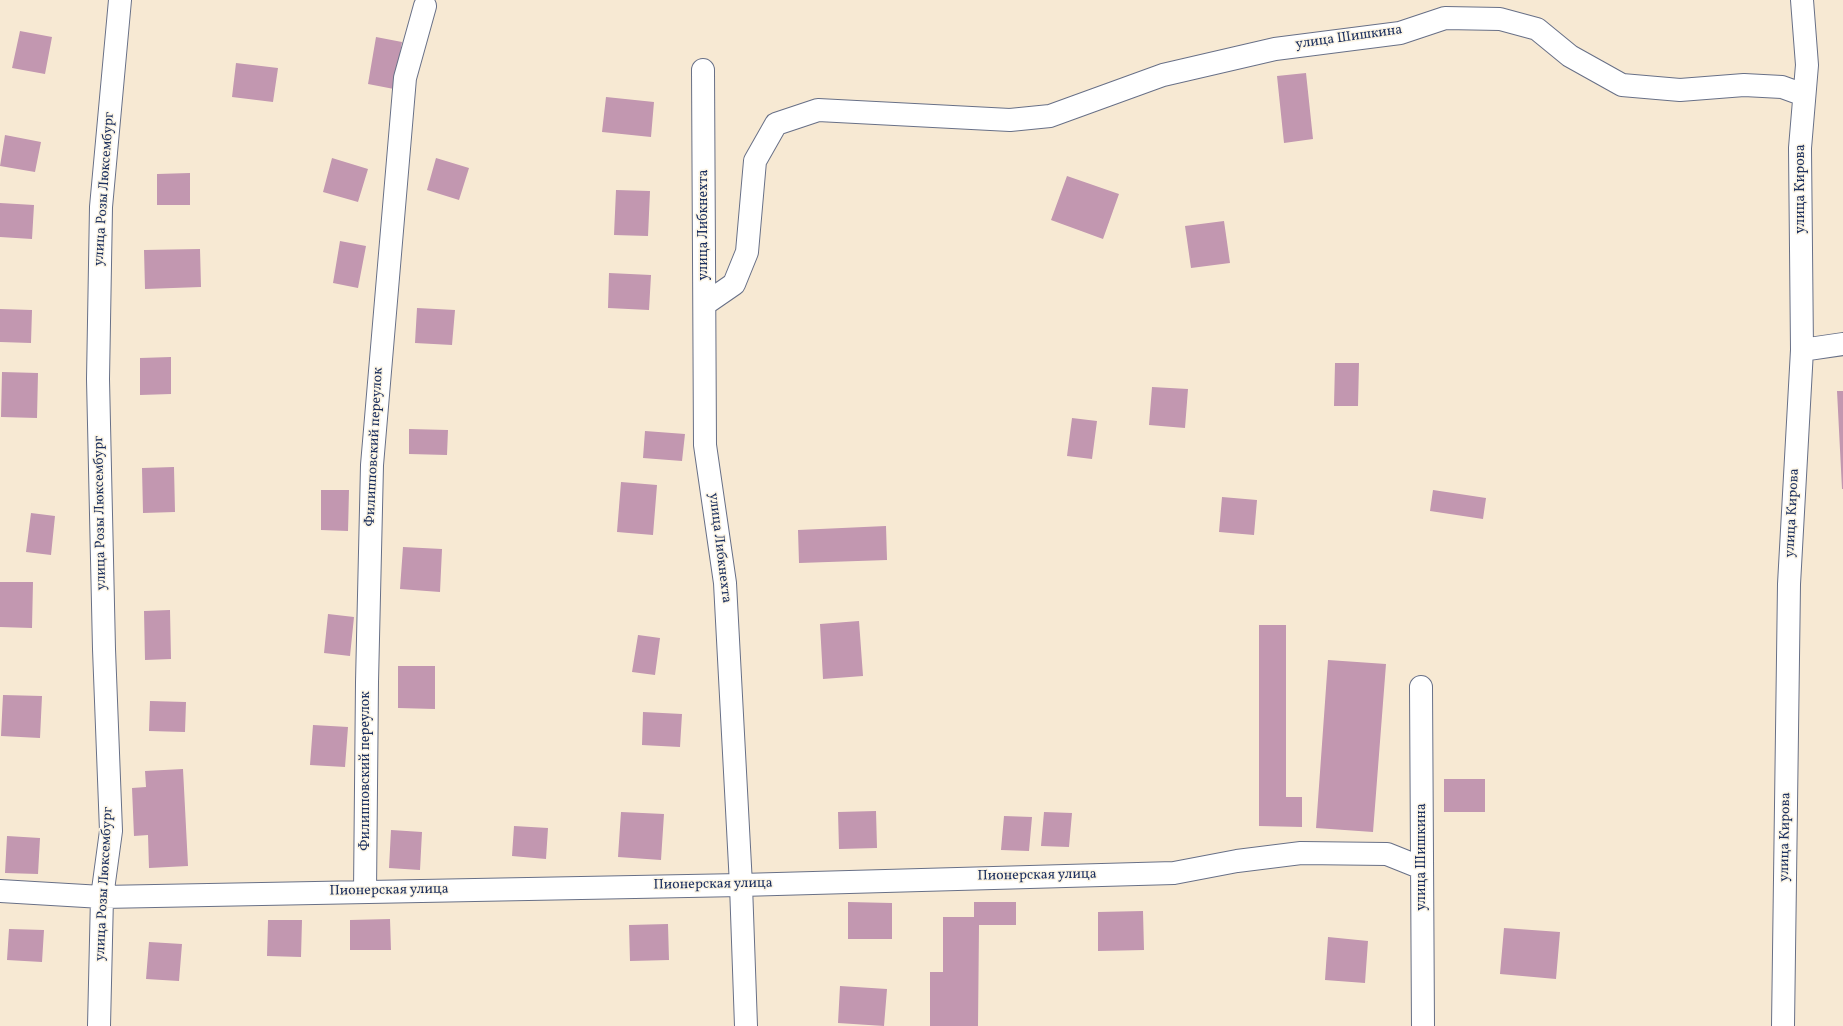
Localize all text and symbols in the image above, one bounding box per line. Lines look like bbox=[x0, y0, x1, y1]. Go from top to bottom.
street label: улица Шишкина bbox=[1295, 22, 1403, 54]
street label: улица Розы Люксембург bbox=[91, 111, 119, 267]
street label: улица Кирова bbox=[1793, 144, 1809, 234]
street label: улица Либкнехта bbox=[696, 169, 712, 281]
street label: Филипповский переулок bbox=[362, 367, 388, 527]
street label: улица Розы Люксембург bbox=[91, 436, 111, 590]
street label: улица Кирова bbox=[1782, 468, 1804, 558]
street label: улица Либкнехта bbox=[704, 492, 734, 604]
street label: Филипповский переулок bbox=[358, 691, 374, 851]
street label: улица Кирова bbox=[1777, 792, 1795, 882]
street label: улица Шишкина bbox=[1414, 803, 1430, 911]
street label: улица Розы Люксембург bbox=[93, 806, 117, 962]
street label: Пионерская улица bbox=[977, 867, 1097, 885]
street label: Пионерская улица bbox=[653, 876, 773, 894]
street label: Пионерская улица bbox=[329, 882, 449, 900]

